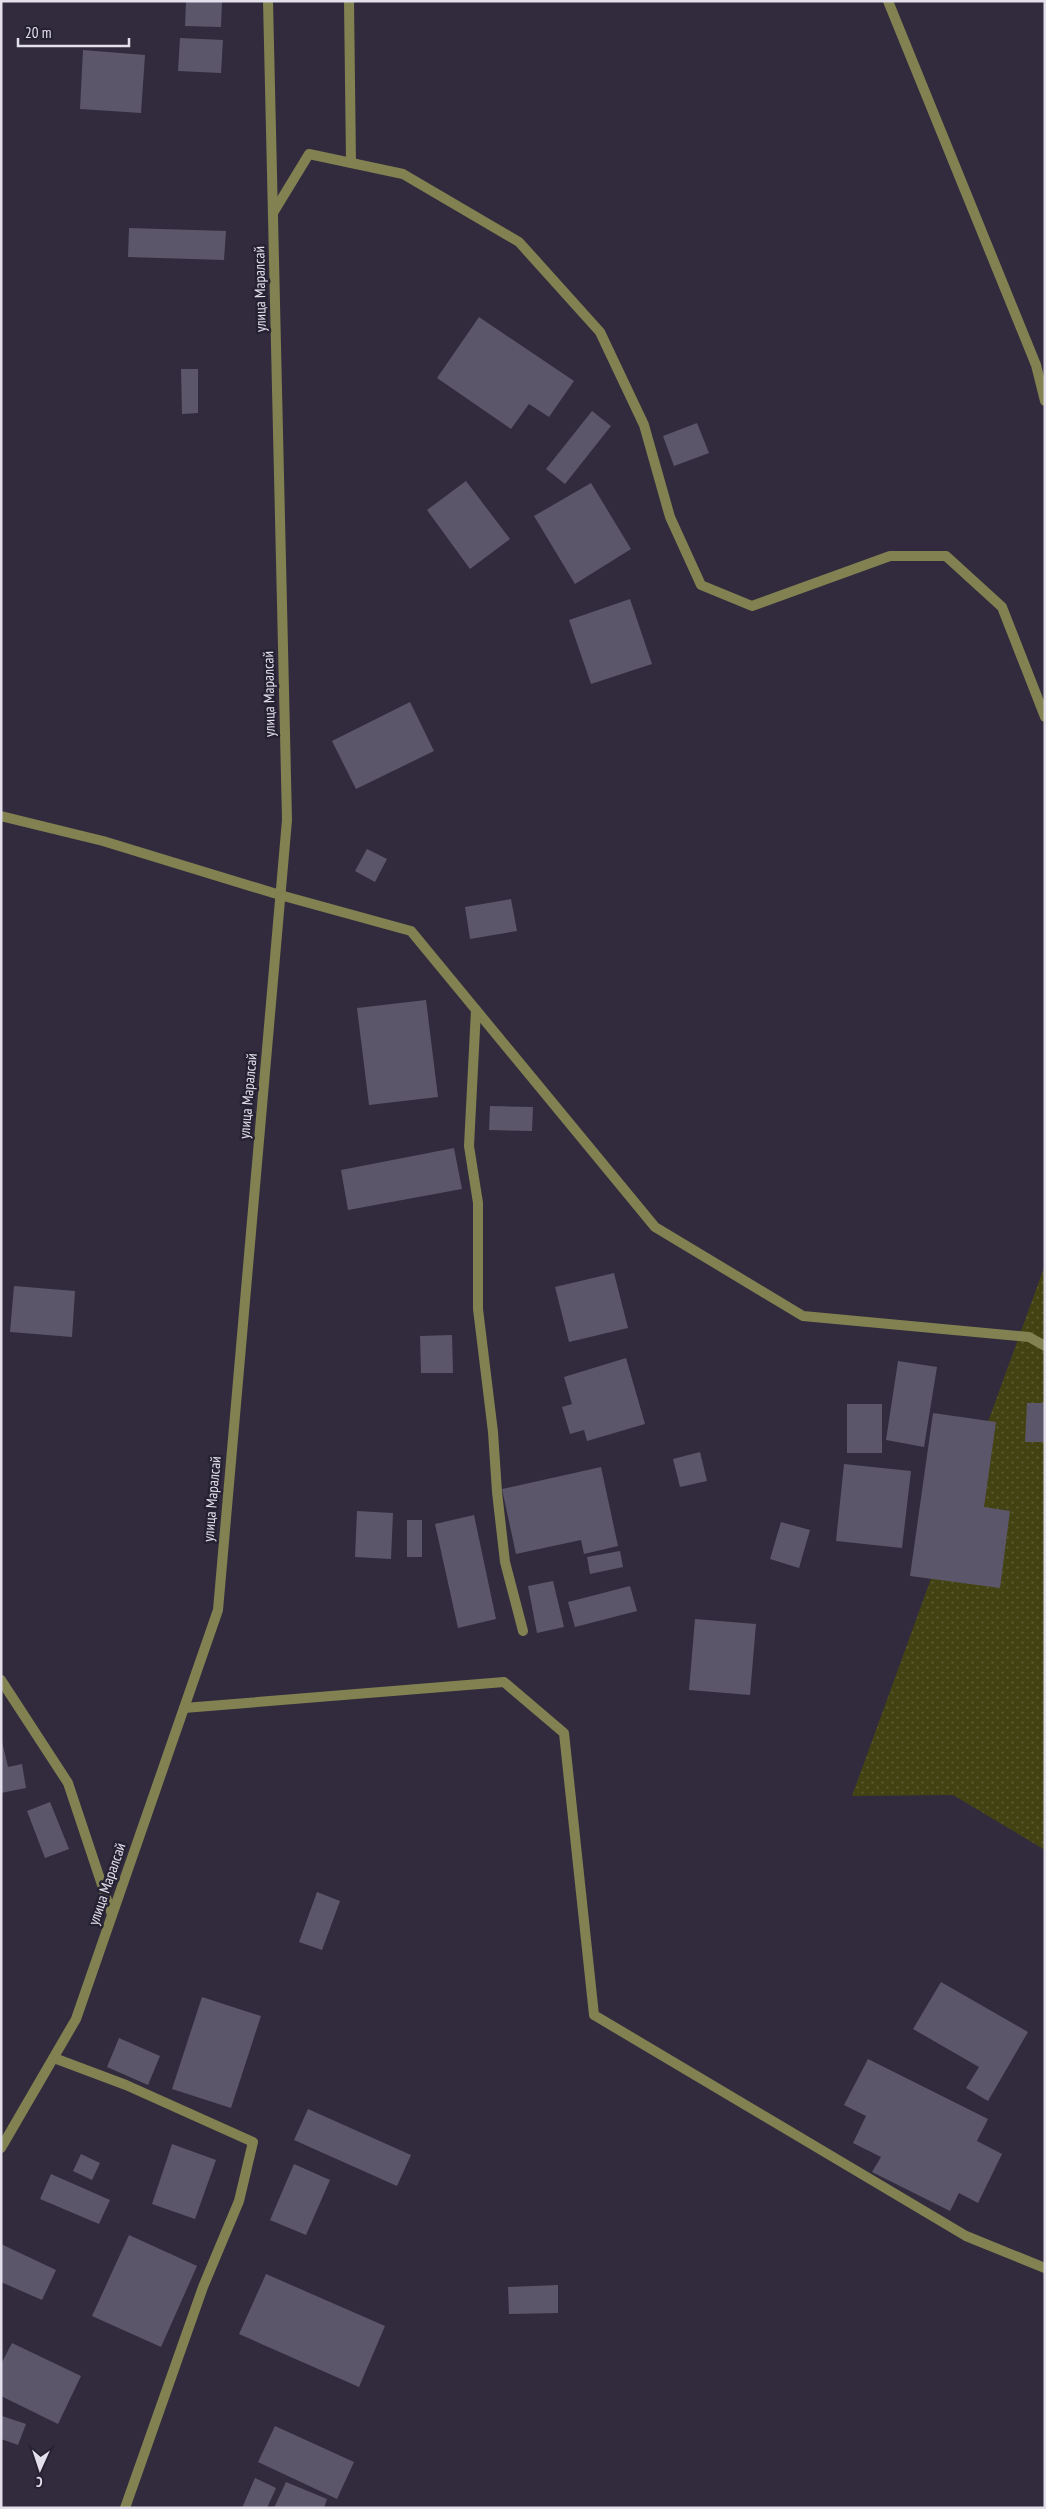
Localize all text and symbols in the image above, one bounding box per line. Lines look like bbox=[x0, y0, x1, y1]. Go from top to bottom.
scale bar bbox=[18, 15, 129, 47]
text: 20 m bbox=[25, 23, 51, 42]
street label: улица Маралсай bbox=[249, 246, 270, 332]
street label: улица Маралсай bbox=[258, 651, 279, 737]
street label: улица Маралсай bbox=[234, 1052, 261, 1140]
street label: улица Маралсай bbox=[198, 1455, 225, 1543]
street label: улица Маралсай bbox=[84, 1840, 130, 1928]
north arrow bbox=[15, 2444, 65, 2494]
text: С bbox=[35, 2473, 43, 2491]

